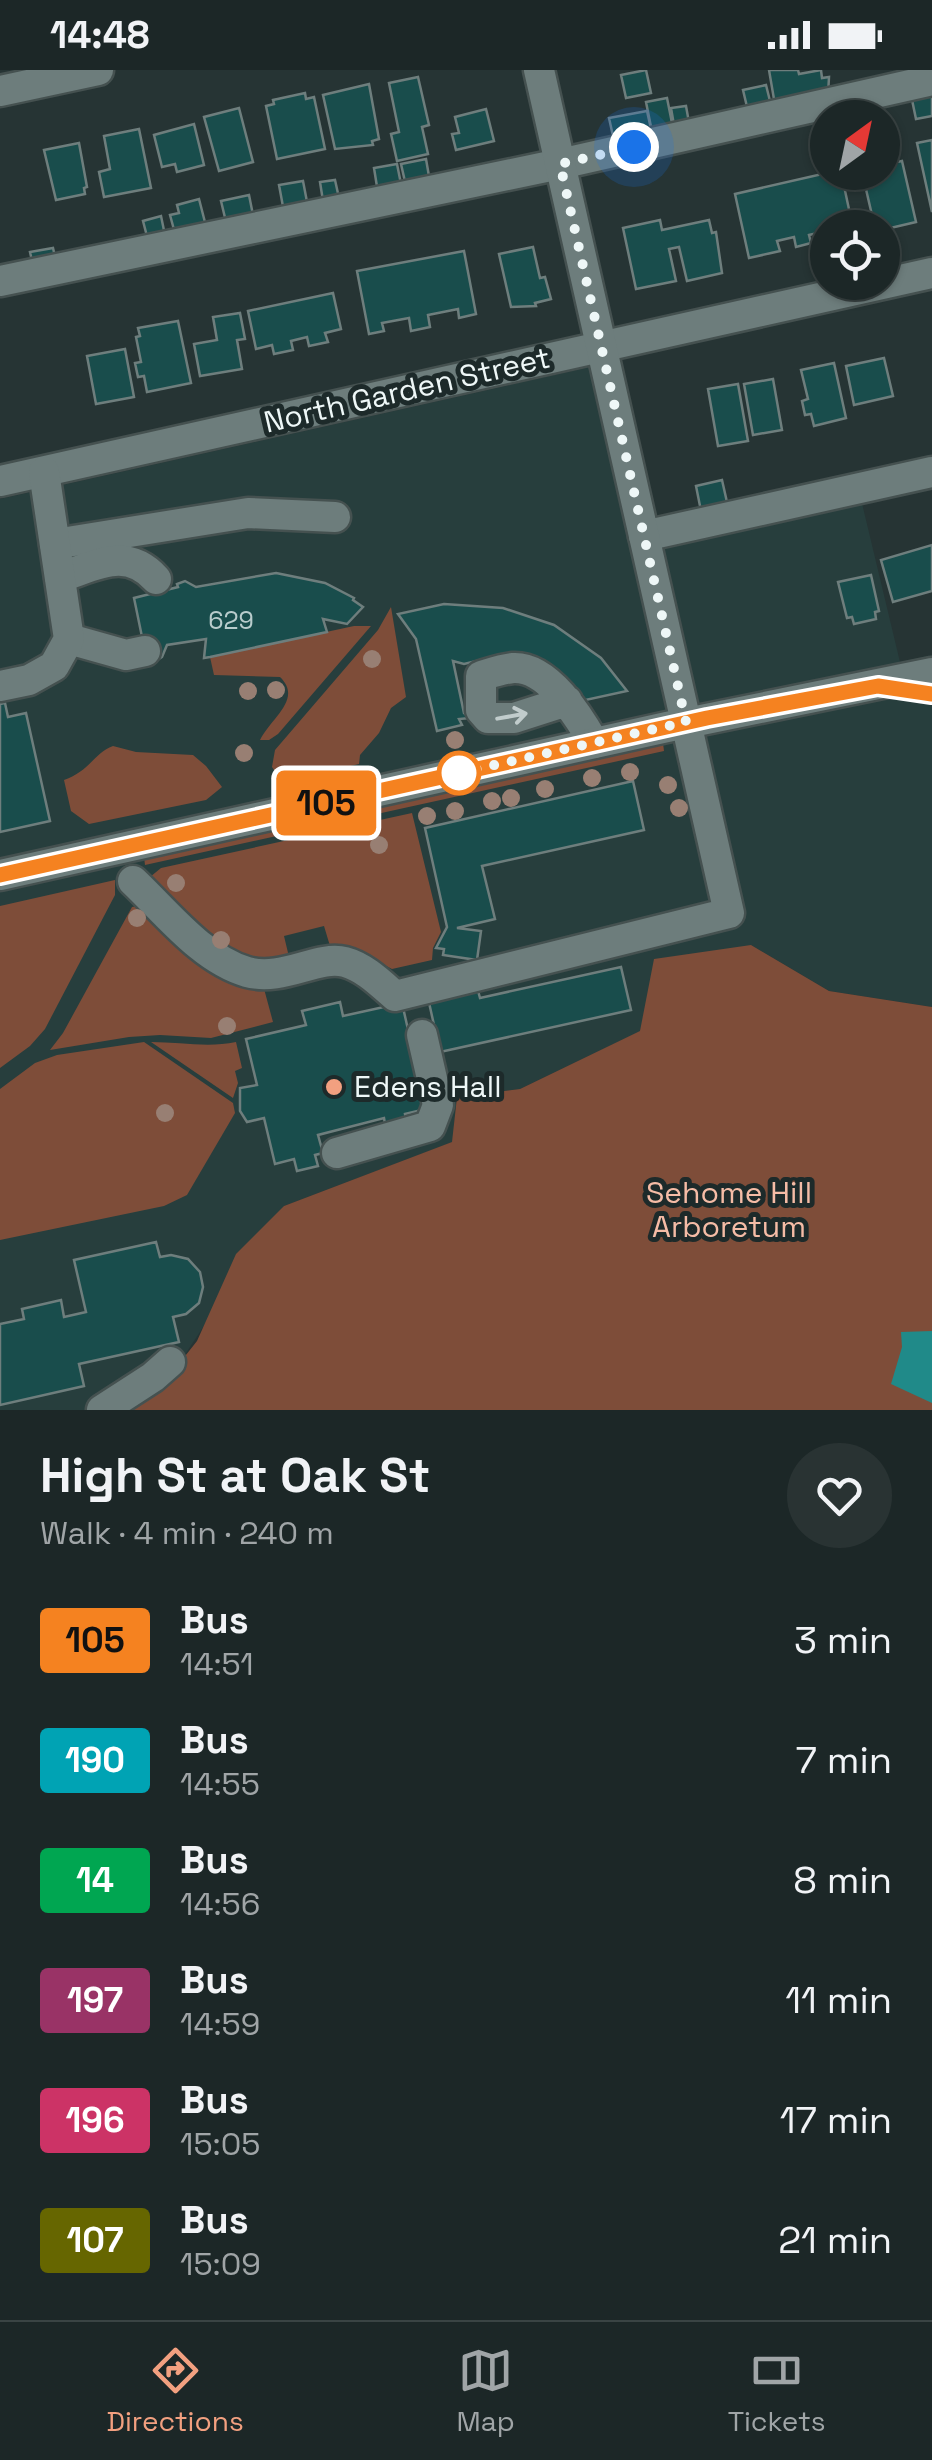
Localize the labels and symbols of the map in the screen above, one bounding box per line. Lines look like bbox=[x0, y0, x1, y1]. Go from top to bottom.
north arrow bbox=[810, 100, 900, 190]
your location bbox=[609, 122, 659, 172]
street label: North Garden Street bbox=[260, 338, 554, 441]
house number: 629 bbox=[208, 604, 254, 636]
one-way arrow bbox=[495, 706, 527, 725]
unlabelled marker bbox=[438, 752, 480, 794]
line badge: 105 bbox=[268, 770, 384, 836]
place label: Edens Hall bbox=[354, 1067, 502, 1106]
marker: Edens Hall bbox=[323, 1076, 345, 1098]
park label: Sehome Hill Arboretum bbox=[646, 1173, 812, 1246]

